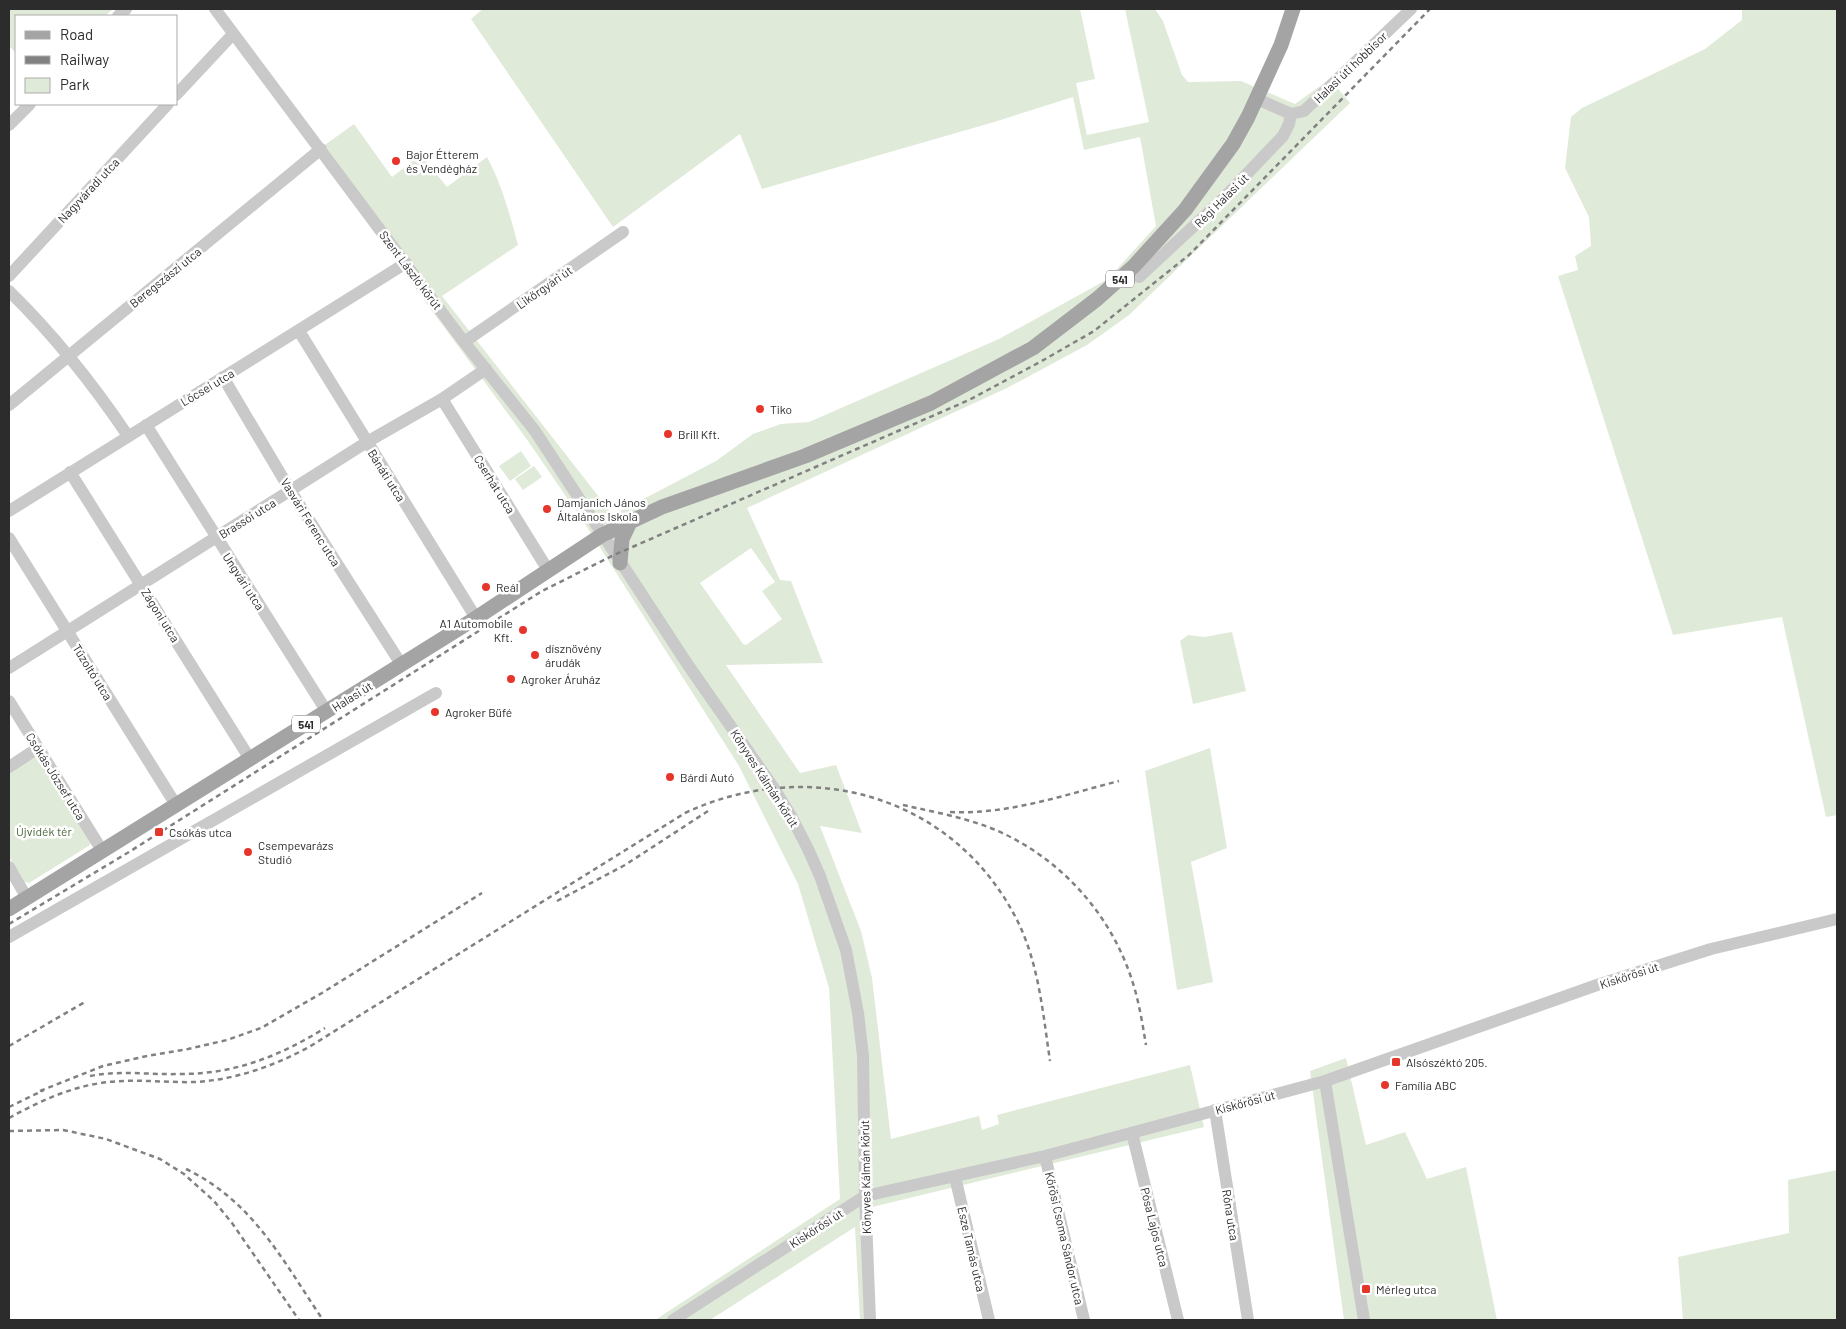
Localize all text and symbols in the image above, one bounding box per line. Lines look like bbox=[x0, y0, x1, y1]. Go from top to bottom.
legend bbox=[15, 15, 178, 105]
text: Road bbox=[60, 25, 93, 43]
street label: Halasi úti hobbisor bbox=[1311, 28, 1390, 105]
text: Railway bbox=[60, 50, 109, 68]
text: Park bbox=[60, 75, 90, 93]
place label: Bajor Étterem és Vendégház bbox=[406, 147, 479, 175]
street label: Nagyváradi utca bbox=[54, 155, 122, 225]
marker: Bajor Étterem és Vendégház bbox=[390, 155, 402, 167]
street label: Régi Halasi út bbox=[1191, 170, 1251, 230]
street label: Szent László körút bbox=[377, 228, 445, 312]
street label: Beregszászi utca bbox=[126, 244, 204, 310]
street label: Likőrgyári út bbox=[513, 263, 575, 311]
road number: 541 bbox=[1106, 270, 1134, 288]
street label: Lőcsei utca bbox=[178, 366, 236, 408]
place label: Tiko bbox=[770, 402, 792, 416]
marker: Tiko bbox=[754, 403, 766, 415]
place label: Brill Kft. bbox=[678, 427, 720, 441]
marker: Brill Kft. bbox=[662, 428, 674, 440]
street label: Bánáti utca bbox=[365, 446, 409, 504]
street label: Cserhát utca bbox=[472, 452, 518, 516]
street label: Vasvári Ferenc utca bbox=[278, 475, 344, 569]
street label: Brassói utca bbox=[216, 495, 278, 541]
place label: Damjanich János Általános Iskola bbox=[557, 495, 646, 523]
marker: Damjanich János Általános Iskola bbox=[541, 503, 553, 515]
street label: Ungvári utca bbox=[220, 550, 268, 612]
place label: Reál bbox=[496, 580, 519, 594]
marker: Reál bbox=[480, 581, 492, 593]
street label: Zágoni utca bbox=[139, 586, 183, 644]
place label: A1 Automobile Kft. bbox=[440, 616, 513, 644]
marker: A1 Automobile Kft. bbox=[517, 624, 529, 636]
street label: Tűzoltó utca bbox=[70, 641, 116, 703]
place label: dísznövény árudák bbox=[545, 641, 602, 669]
marker: dísznövény árudák bbox=[529, 649, 541, 661]
place label: Agroker Áruház bbox=[521, 672, 600, 686]
marker: Agroker Áruház bbox=[505, 673, 517, 685]
street label: Halasi út bbox=[329, 678, 375, 714]
place label: Agroker Büfé bbox=[445, 705, 512, 719]
marker: Agroker Büfé bbox=[429, 706, 441, 718]
road number: 541 bbox=[292, 716, 320, 732]
street label: Könyves Kálmán körút bbox=[728, 726, 802, 830]
street label: Csókás József utca bbox=[24, 730, 88, 822]
place label: Bárdi Autó bbox=[680, 770, 734, 784]
marker: Bárdi Autó bbox=[664, 771, 676, 783]
park label: Újvidék tér bbox=[16, 824, 73, 838]
place label: Csókás utca bbox=[169, 825, 232, 839]
marker: Csókás utca bbox=[153, 826, 165, 838]
place label: Csempevarázs Studió bbox=[258, 838, 334, 866]
marker: Csempevarázs Studió bbox=[242, 846, 254, 858]
street label: Kiskőrösi út bbox=[1598, 959, 1660, 991]
place label: Alsószéktó 205. bbox=[1406, 1055, 1488, 1069]
marker: Alsószéktó 205. bbox=[1390, 1056, 1402, 1068]
place label: Família ABC bbox=[1395, 1078, 1456, 1092]
marker: Família ABC bbox=[1379, 1079, 1391, 1091]
street label: Kiskőrösi út bbox=[1214, 1087, 1276, 1117]
street label: Könyves Kálmán körút bbox=[857, 1120, 873, 1234]
street label: Kőrösi Csoma Sándor utca bbox=[1043, 1170, 1087, 1306]
street label: Pósa Lajos utca bbox=[1138, 1186, 1172, 1268]
street label: Róna utca bbox=[1220, 1188, 1242, 1242]
street label: Kiskőrösi út bbox=[787, 1205, 845, 1251]
street label: Esze Tamás utca bbox=[955, 1205, 989, 1293]
place label: Mérleg utca bbox=[1376, 1282, 1436, 1296]
marker: Mérleg utca bbox=[1360, 1283, 1372, 1295]

